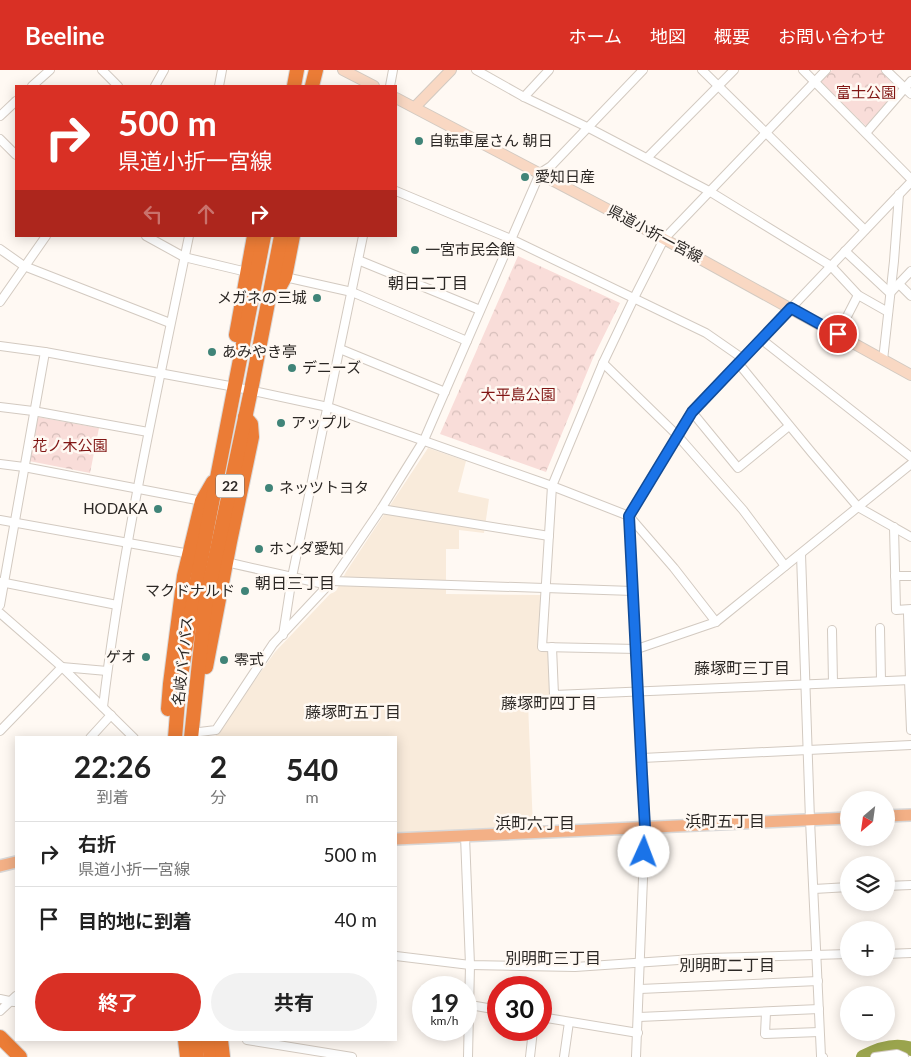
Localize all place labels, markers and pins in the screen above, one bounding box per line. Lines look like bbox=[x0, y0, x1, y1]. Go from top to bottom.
place label: 自転車屋さん 朝日 bbox=[429, 131, 553, 149]
marker: 自転車屋さん 朝日 bbox=[413, 135, 425, 147]
place label: 愛知日産 bbox=[535, 167, 595, 185]
marker: 愛知日産 bbox=[519, 171, 531, 183]
place label: 一宮市民会館 bbox=[425, 240, 515, 258]
marker: 一宮市民会館 bbox=[409, 244, 421, 256]
place label: メガネの三城 bbox=[217, 288, 307, 306]
marker: メガネの三城 bbox=[311, 292, 323, 304]
pin bbox=[817, 313, 859, 355]
place label: あみやき亭 bbox=[222, 342, 297, 360]
marker: あみやき亭 bbox=[206, 346, 218, 358]
place label: デニーズ bbox=[302, 358, 361, 376]
marker: デニーズ bbox=[286, 362, 298, 374]
place label: アップル bbox=[291, 413, 351, 431]
marker: アップル bbox=[275, 417, 287, 429]
place label: ネッツトヨタ bbox=[279, 478, 369, 496]
marker: ネッツトヨタ bbox=[263, 482, 275, 494]
place label: HODAKA bbox=[83, 499, 149, 517]
marker: HODAKA bbox=[152, 503, 164, 515]
place label: ホンダ愛知 bbox=[269, 539, 344, 557]
marker: ホンダ愛知 bbox=[253, 543, 265, 555]
place label: マクドナルド bbox=[145, 581, 235, 599]
marker: マクドナルド bbox=[239, 585, 251, 597]
place label: ゲオ bbox=[106, 647, 136, 665]
place label: 零式 bbox=[234, 650, 264, 668]
marker: ゲオ bbox=[140, 651, 152, 663]
marker: 零式 bbox=[218, 654, 230, 666]

